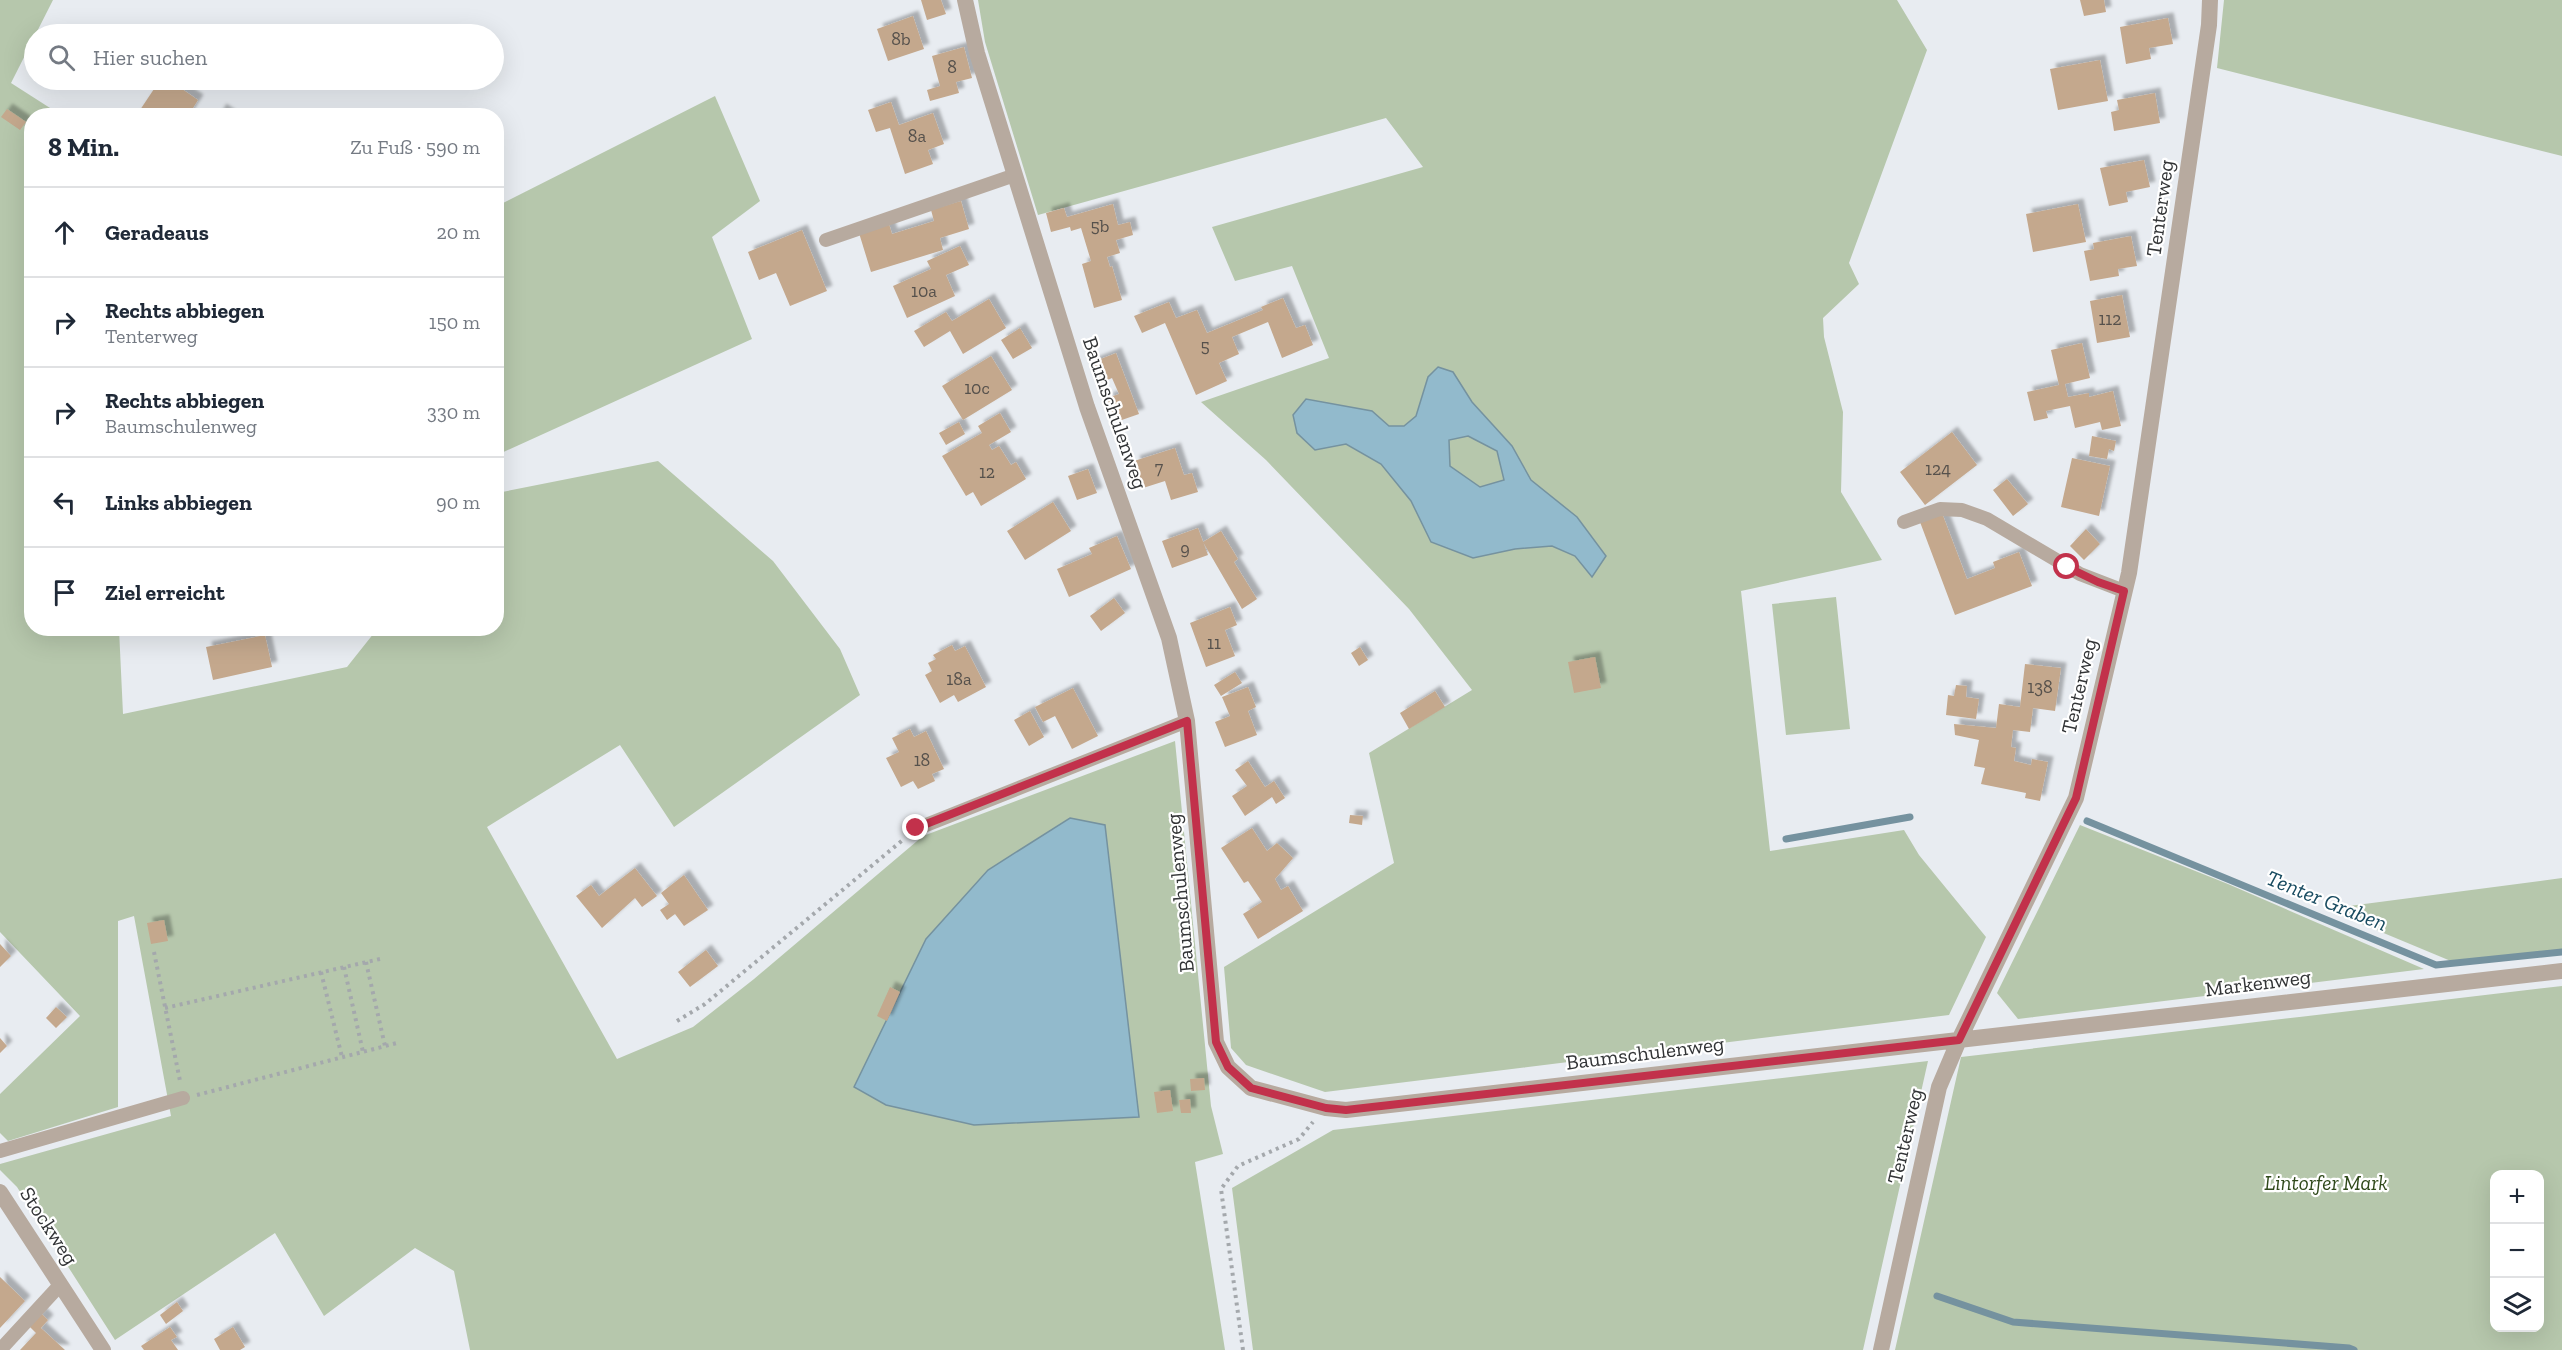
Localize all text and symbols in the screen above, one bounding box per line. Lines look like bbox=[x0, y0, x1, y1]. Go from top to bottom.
search box bbox=[24, 24, 504, 90]
house number: 8b bbox=[891, 28, 911, 50]
icon: search bbox=[45, 41, 78, 74]
text: Hier suchen bbox=[93, 44, 207, 71]
house number: 8 bbox=[947, 56, 957, 78]
house number: 8a bbox=[908, 125, 926, 147]
text: 8 Min. bbox=[48, 131, 119, 163]
text: Zu Fuß · 590 m bbox=[350, 135, 480, 159]
street label: Tenterweg bbox=[2140, 158, 2179, 258]
house number: 5b bbox=[1091, 215, 1109, 237]
icon: ahead bbox=[48, 216, 81, 249]
text: Geradeaus bbox=[105, 219, 209, 246]
text: 20 m bbox=[436, 220, 480, 244]
house number: 10a bbox=[911, 280, 937, 302]
text: Rechts abbiegen bbox=[105, 297, 264, 324]
icon: right bbox=[48, 306, 81, 339]
house number: 112 bbox=[2098, 308, 2122, 330]
text: 150 m bbox=[429, 310, 480, 334]
text: Tenterweg bbox=[105, 324, 198, 348]
street label: Baumschulenweg bbox=[1078, 333, 1153, 493]
house number: 5 bbox=[1200, 335, 1210, 357]
house number: 10c bbox=[964, 377, 990, 399]
text: Rechts abbiegen bbox=[105, 387, 264, 414]
icon: right bbox=[48, 396, 81, 429]
text: 330 m bbox=[427, 400, 480, 424]
text: Baumschulenweg bbox=[105, 414, 257, 438]
house number: 7 bbox=[1155, 457, 1164, 479]
house number: 124 bbox=[1925, 458, 1951, 480]
house number: 12 bbox=[979, 461, 995, 483]
icon: left bbox=[48, 486, 81, 519]
text: Links abbiegen bbox=[105, 489, 252, 516]
text: 90 m bbox=[436, 490, 480, 514]
house number: 9 bbox=[1180, 538, 1190, 560]
route start bbox=[2053, 553, 2079, 579]
icon: arrive bbox=[48, 576, 81, 609]
text: Ziel erreicht bbox=[105, 579, 225, 606]
house number: 11 bbox=[1207, 632, 1221, 654]
street label: Tenterweg bbox=[2055, 635, 2102, 736]
house number: 18a bbox=[946, 668, 972, 690]
house number: 138 bbox=[2027, 676, 2053, 698]
house number: 18 bbox=[914, 749, 930, 771]
street label: Baumschulenweg bbox=[1160, 812, 1199, 974]
route end bbox=[902, 814, 928, 840]
water label: Tenter Graben bbox=[2262, 864, 2391, 937]
street label: Markenweg bbox=[2204, 964, 2313, 1001]
street label: Baumschulenweg bbox=[1564, 1030, 1726, 1075]
street label: Tenterweg bbox=[1881, 1085, 1928, 1186]
park label: Lintorfer Mark bbox=[2264, 1170, 2388, 1195]
map controls bbox=[2490, 1170, 2544, 1332]
button: + bbox=[2490, 1170, 2544, 1224]
street label: Stockweg bbox=[15, 1182, 84, 1270]
button: − bbox=[2490, 1224, 2544, 1278]
button: layers bbox=[2490, 1278, 2544, 1332]

